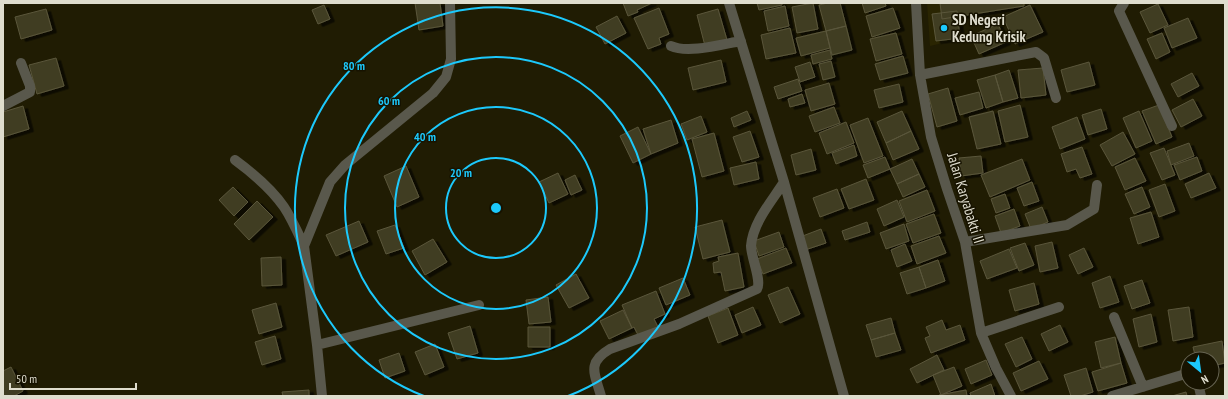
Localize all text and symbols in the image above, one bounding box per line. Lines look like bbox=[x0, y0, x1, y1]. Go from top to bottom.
place label: SD Negeri Kedung Krisik bbox=[952, 10, 1026, 46]
marker: SD Negeri Kedung Krisik bbox=[939, 23, 949, 33]
text: 80 m bbox=[343, 58, 365, 73]
text: 60 m bbox=[378, 93, 400, 108]
text: 40 m bbox=[414, 129, 436, 144]
street label: Jalan Karyabakti II bbox=[943, 150, 989, 246]
text: 20 m bbox=[450, 165, 472, 180]
centre of rings bbox=[489, 201, 503, 215]
north arrow bbox=[1180, 351, 1220, 391]
scale bar bbox=[10, 365, 136, 391]
text: 50 m bbox=[16, 371, 37, 386]
text: N bbox=[1199, 372, 1211, 387]

